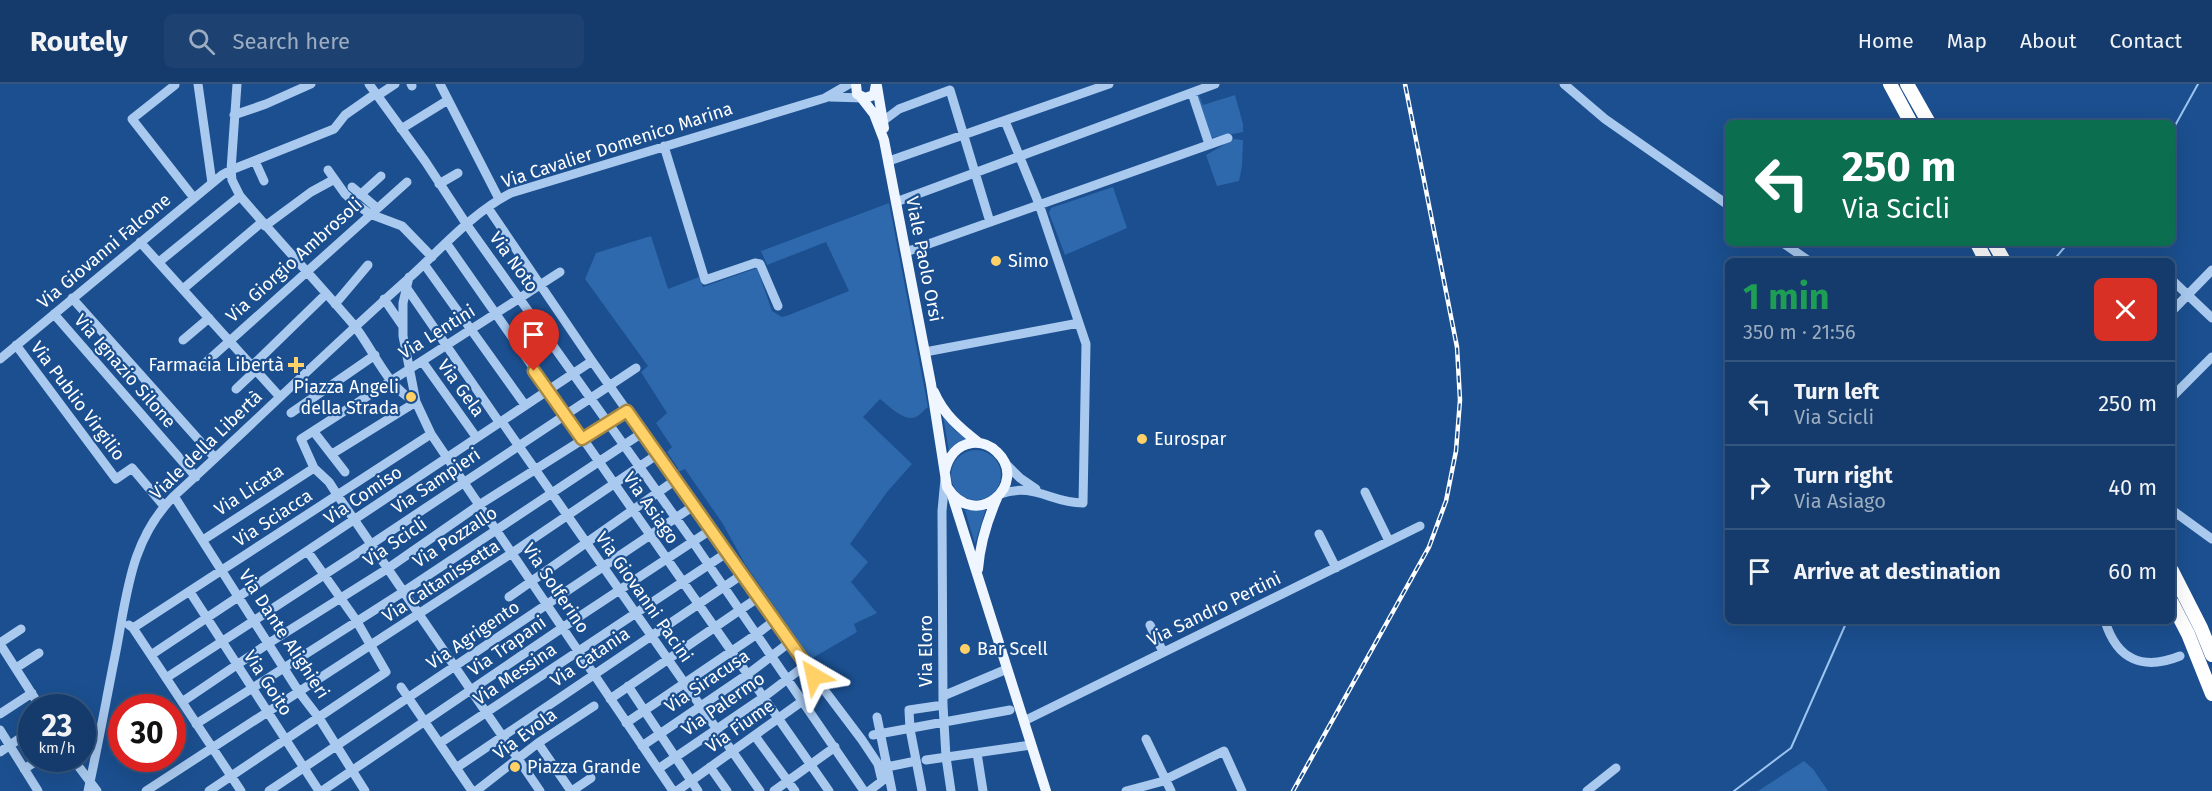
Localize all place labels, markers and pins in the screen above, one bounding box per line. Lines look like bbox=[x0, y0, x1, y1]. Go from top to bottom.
place label: Simo bbox=[1008, 250, 1049, 272]
marker: Simo bbox=[989, 254, 1003, 268]
pin bbox=[508, 309, 559, 371]
place label: Farmacia Libertà bbox=[148, 354, 284, 376]
marker: Farmacia Libertà bbox=[289, 358, 303, 372]
place label: Piazza Angeli della Strada bbox=[294, 376, 399, 419]
marker: Piazza Angeli della Strada bbox=[404, 390, 418, 404]
place label: Eurospar bbox=[1154, 428, 1226, 450]
marker: Eurospar bbox=[1135, 432, 1149, 446]
place label: Bar Scell bbox=[977, 638, 1048, 660]
marker: Bar Scell bbox=[958, 642, 972, 656]
place label: Piazza Grande bbox=[527, 756, 641, 778]
marker: Piazza Grande bbox=[508, 760, 522, 774]

